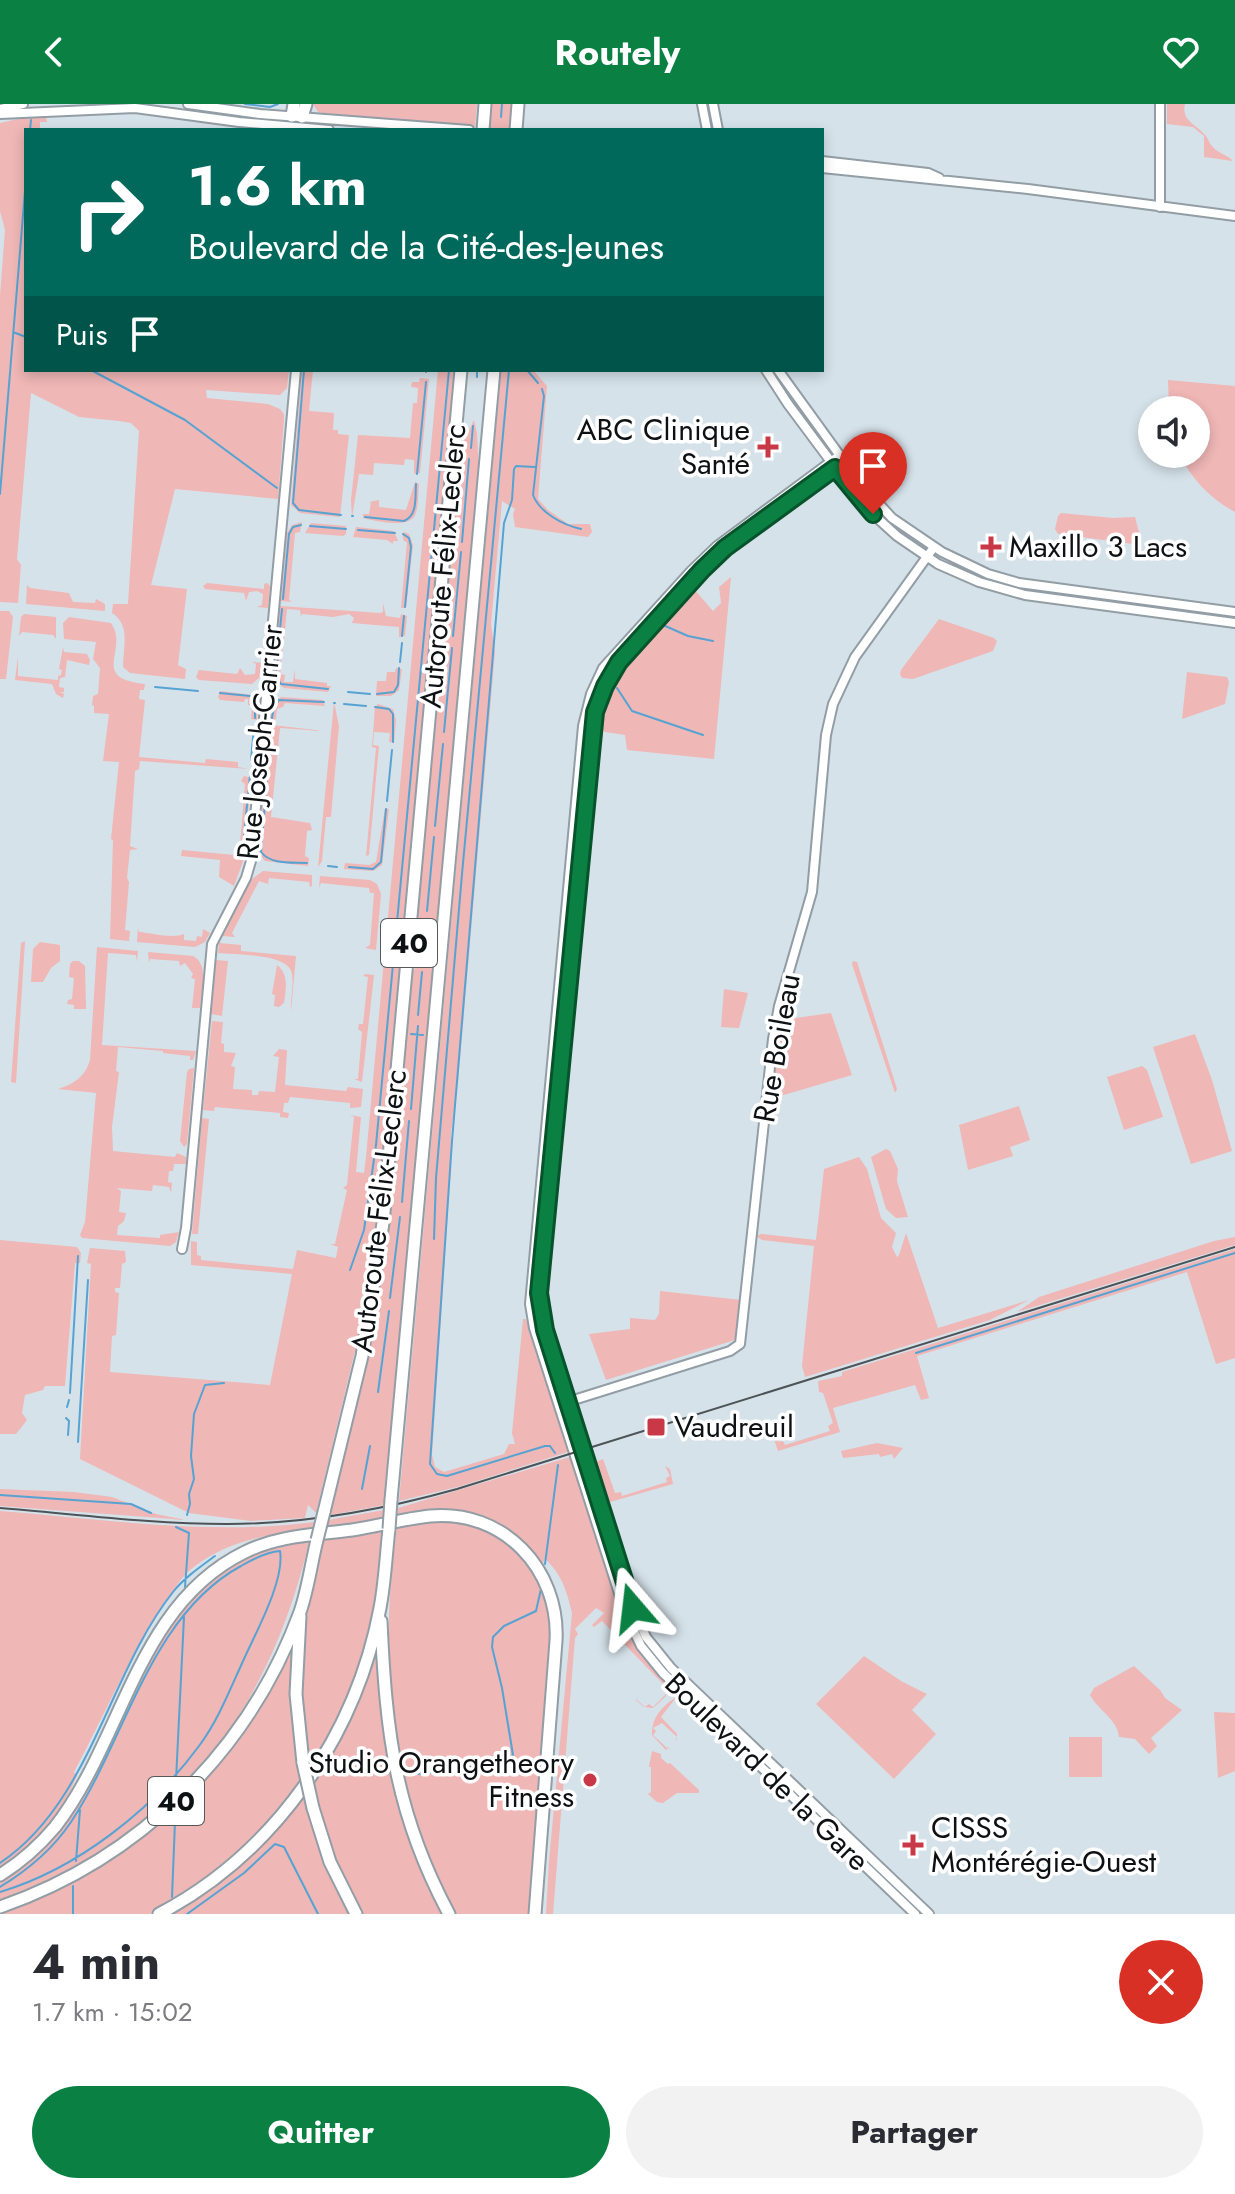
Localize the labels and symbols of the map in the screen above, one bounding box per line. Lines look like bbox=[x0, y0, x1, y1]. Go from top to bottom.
place label: ABC Clinique Santé bbox=[577, 408, 750, 485]
street label: Autoroute Félix-Leclerc bbox=[409, 422, 476, 710]
pin bbox=[839, 432, 907, 514]
marker: ABC Clinique Santé bbox=[757, 436, 779, 458]
place label: Maxillo 3 Lacs bbox=[1009, 525, 1187, 568]
marker: Maxillo 3 Lacs bbox=[980, 536, 1002, 558]
street label: Rue Joseph-Carrier bbox=[226, 621, 293, 862]
road number: 40 bbox=[381, 919, 437, 967]
street label: Rue Boileau bbox=[742, 970, 811, 1126]
street label: Autoroute Félix-Leclerc bbox=[340, 1067, 417, 1355]
place label: Vaudreuil bbox=[674, 1405, 794, 1448]
marker: Vaudreuil bbox=[645, 1416, 667, 1438]
position arrow bbox=[591, 1566, 675, 1650]
street label: Boulevard de la Gare bbox=[655, 1663, 879, 1881]
place label: Studio Orangetheory Fitness bbox=[308, 1741, 575, 1818]
marker: Studio Orangetheory Fitness bbox=[581, 1771, 599, 1789]
road number: 40 bbox=[148, 1777, 204, 1825]
place label: CISSS Montérégie-Ouest bbox=[931, 1806, 1157, 1883]
marker: CISSS Montérégie-Ouest bbox=[902, 1834, 924, 1856]

